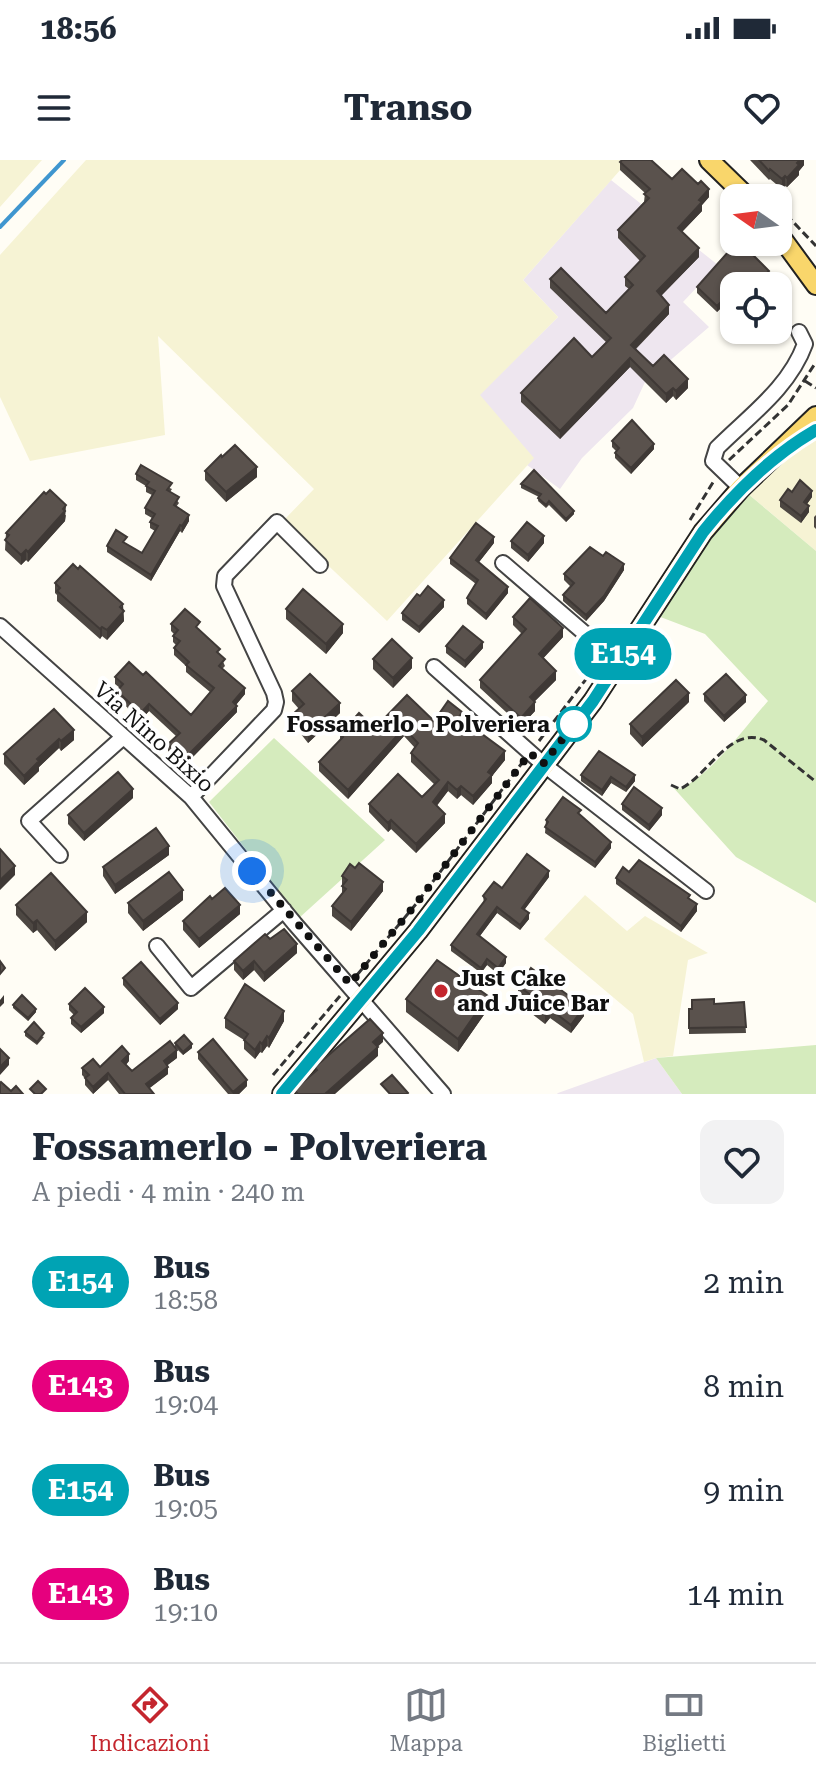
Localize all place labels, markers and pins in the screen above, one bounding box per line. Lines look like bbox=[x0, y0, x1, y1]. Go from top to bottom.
marker: Fossamerlo - Polveriera bbox=[557, 707, 591, 741]
place label: Fossamerlo - Polveriera bbox=[287, 712, 550, 737]
place label: Just Cake and Juice Bar bbox=[457, 966, 609, 1016]
marker: Just Cake and Juice Bar bbox=[432, 982, 450, 1000]

